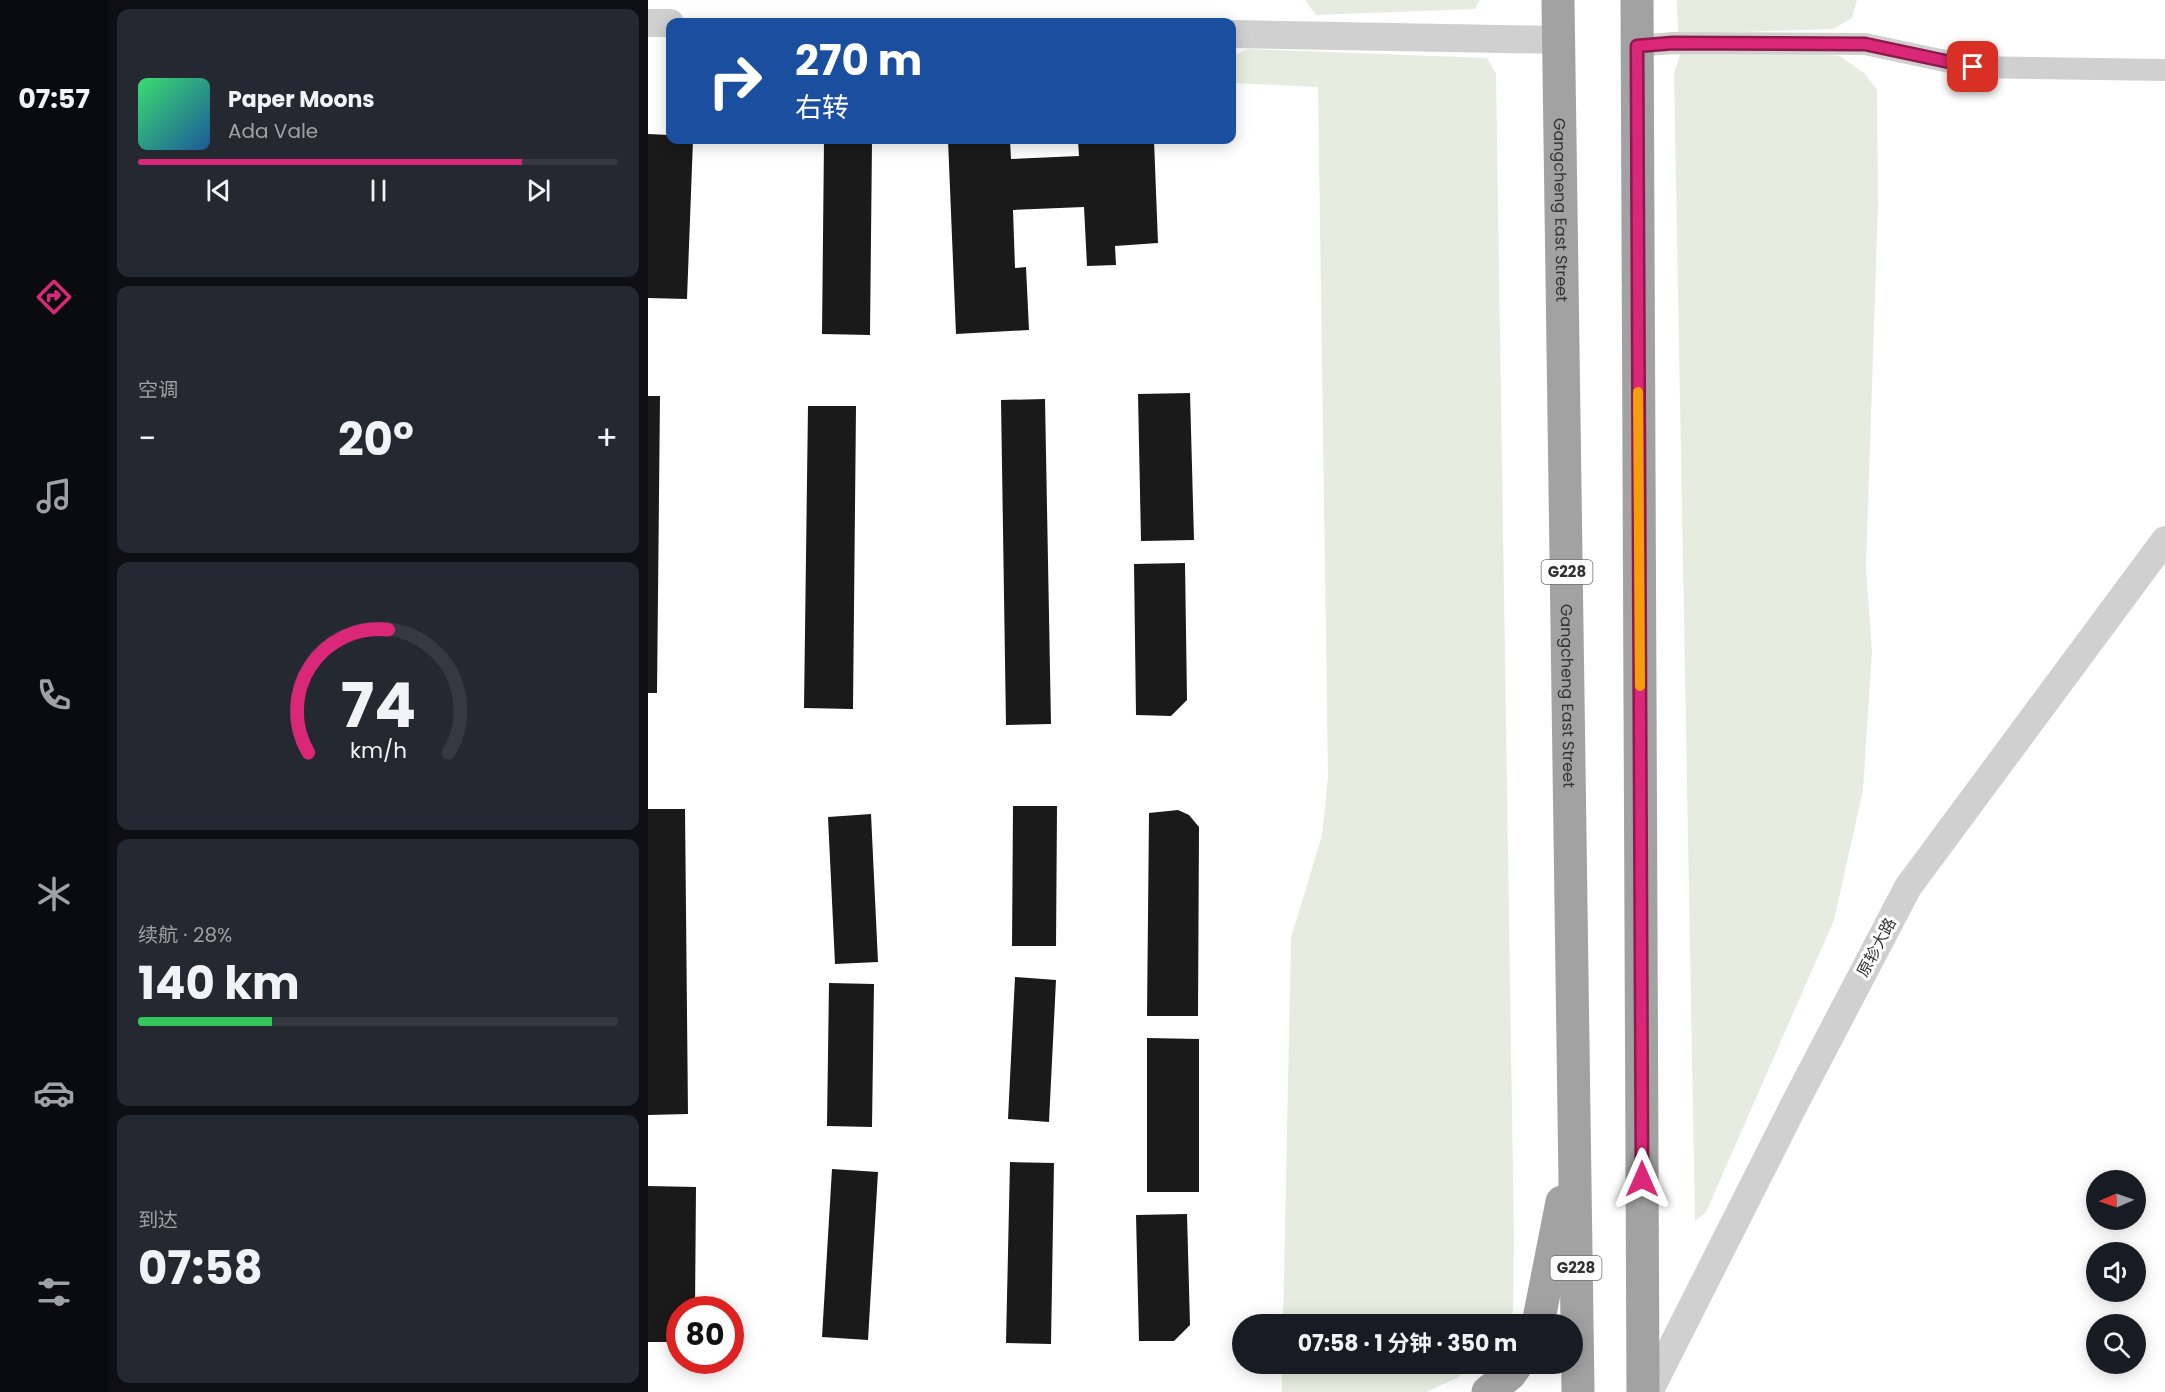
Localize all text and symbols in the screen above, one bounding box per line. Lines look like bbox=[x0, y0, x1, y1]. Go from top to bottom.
text: 270 m bbox=[795, 31, 922, 90]
pin bbox=[1947, 41, 1998, 92]
icon: right bbox=[696, 42, 774, 120]
icon: arrive bbox=[1956, 50, 1989, 83]
text: 07:57 bbox=[18, 80, 90, 117]
text: Paper Moons bbox=[228, 84, 375, 115]
text: 右转 bbox=[795, 89, 849, 126]
text: Ada Vale bbox=[228, 117, 318, 145]
street label: Gangcheng East Street bbox=[1548, 118, 1573, 302]
icon: previous bbox=[202, 174, 235, 207]
icon: pause bbox=[362, 174, 395, 207]
icon: next bbox=[522, 174, 555, 207]
icon: directions bbox=[33, 276, 75, 318]
text: 空调 bbox=[138, 376, 178, 404]
text: 20° bbox=[338, 408, 414, 471]
text: − bbox=[138, 415, 156, 462]
text: + bbox=[595, 415, 618, 462]
icon: music bbox=[33, 475, 75, 517]
road number: G228 bbox=[1542, 560, 1592, 584]
street label: Gangcheng East Street bbox=[1555, 604, 1580, 788]
text: 74 bbox=[340, 661, 416, 749]
icon: phone bbox=[33, 674, 75, 716]
text: km/h bbox=[349, 735, 407, 766]
icon: climate bbox=[33, 873, 75, 915]
street label: 原轸大路 bbox=[1851, 914, 1902, 981]
text: 续航 · 28% bbox=[138, 921, 232, 949]
text: 140 km bbox=[138, 952, 300, 1015]
icon: car bbox=[33, 1072, 75, 1114]
position arrow bbox=[1610, 1147, 1674, 1211]
north arrow bbox=[2086, 1170, 2146, 1230]
map controls bbox=[2086, 1170, 2146, 1374]
text: 到达 bbox=[138, 1206, 178, 1234]
text: 07:58 bbox=[138, 1237, 263, 1300]
button: sound bbox=[2086, 1242, 2146, 1302]
road number: G228 bbox=[1550, 1256, 1602, 1280]
icon: filters bbox=[33, 1271, 75, 1313]
speed limit sign: 80 bbox=[666, 1296, 744, 1374]
button: search bbox=[2086, 1314, 2146, 1374]
text: 07:58 · 1 分钟 · 350 m bbox=[1298, 1328, 1517, 1359]

